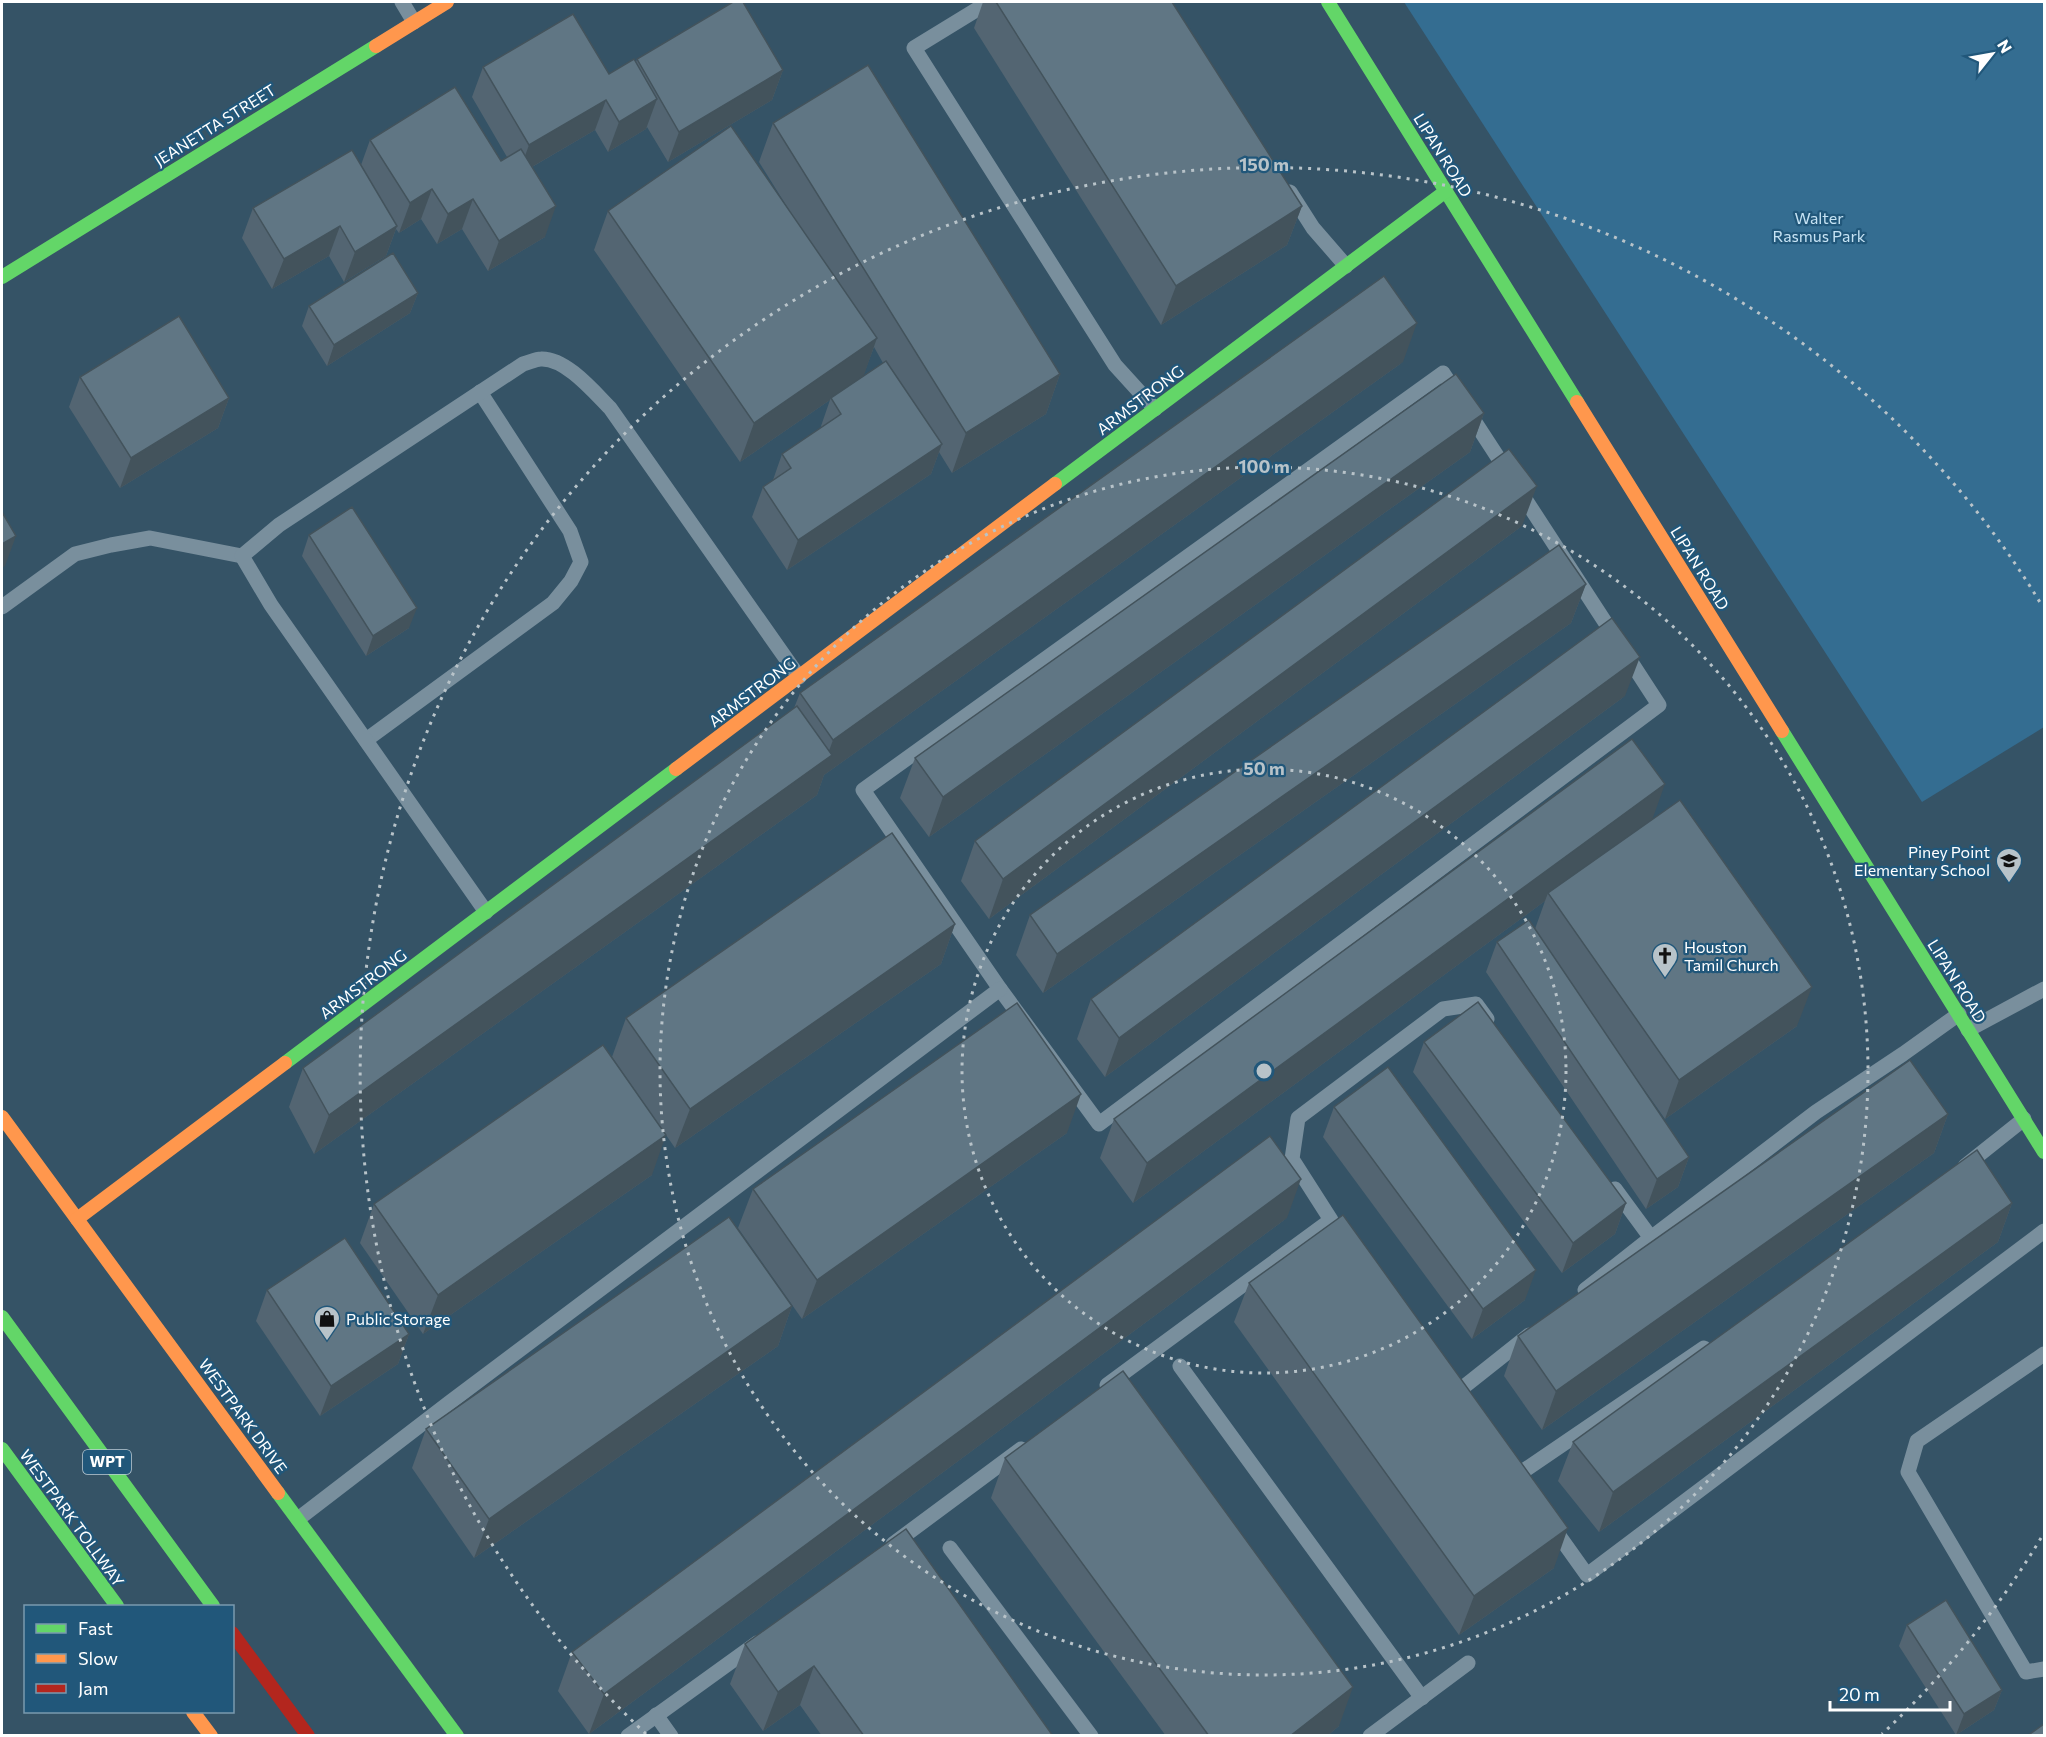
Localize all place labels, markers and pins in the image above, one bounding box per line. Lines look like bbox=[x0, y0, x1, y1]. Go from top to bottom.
place label: Piney Point Elementary School bbox=[1854, 842, 1990, 879]
school or university icon: Piney Point Elementary School bbox=[1994, 846, 2024, 884]
place label: Houston Tamil Church bbox=[1684, 937, 1779, 974]
church icon: Houston Tamil Church bbox=[1650, 941, 1680, 979]
centre of rings bbox=[1254, 1061, 1274, 1081]
shop icon: Public Storage bbox=[312, 1304, 342, 1342]
place label: Public Storage bbox=[346, 1309, 450, 1328]

